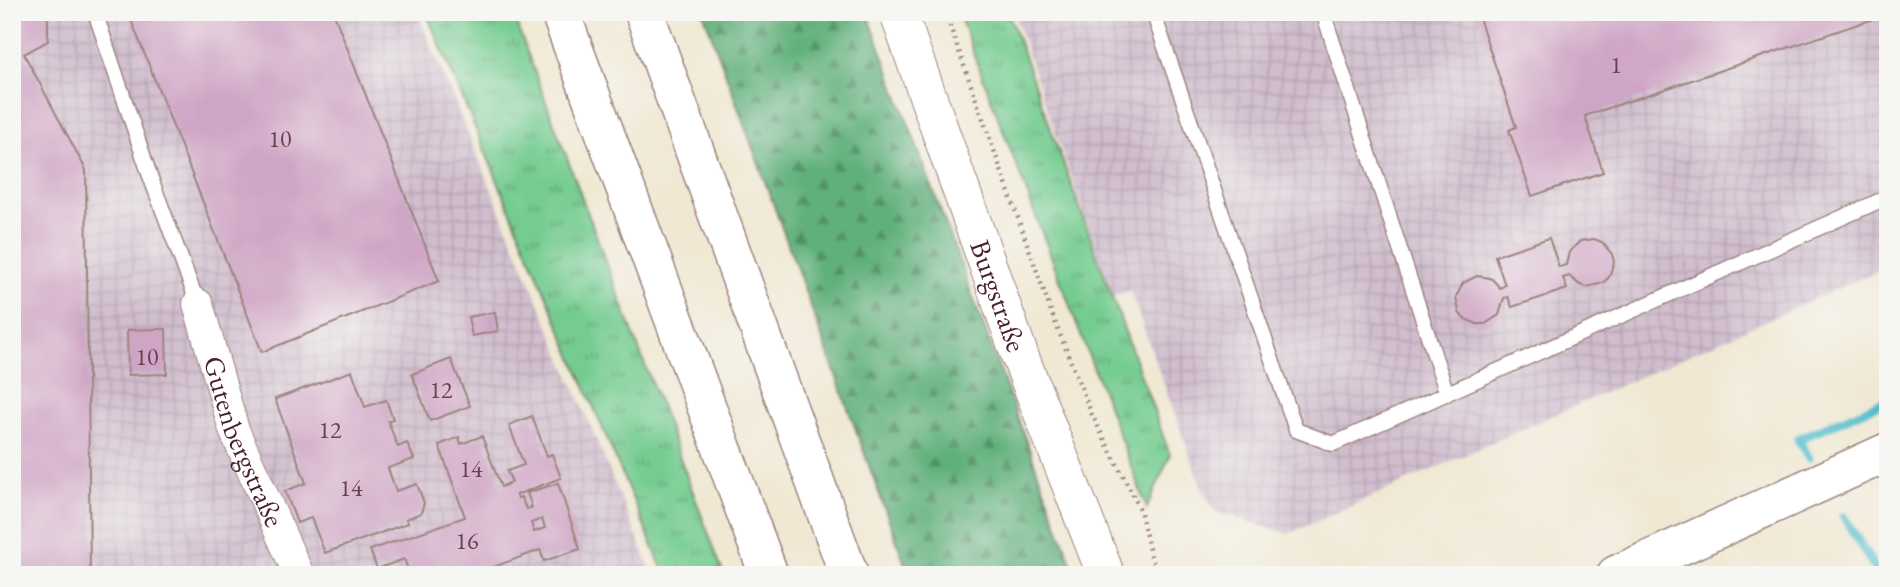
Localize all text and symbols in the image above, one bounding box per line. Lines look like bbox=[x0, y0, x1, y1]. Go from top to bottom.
house number: 1 bbox=[1610, 49, 1622, 80]
house number: 10 bbox=[268, 123, 292, 154]
street label: Burgstraße bbox=[962, 235, 1035, 357]
house number: 10 bbox=[135, 341, 159, 372]
street label: Gutenbergstraße bbox=[196, 352, 293, 532]
house number: 12 bbox=[429, 374, 453, 405]
house number: 12 bbox=[318, 414, 342, 445]
house number: 14 bbox=[459, 453, 483, 484]
house number: 14 bbox=[339, 472, 363, 503]
house number: 16 bbox=[455, 525, 479, 556]

